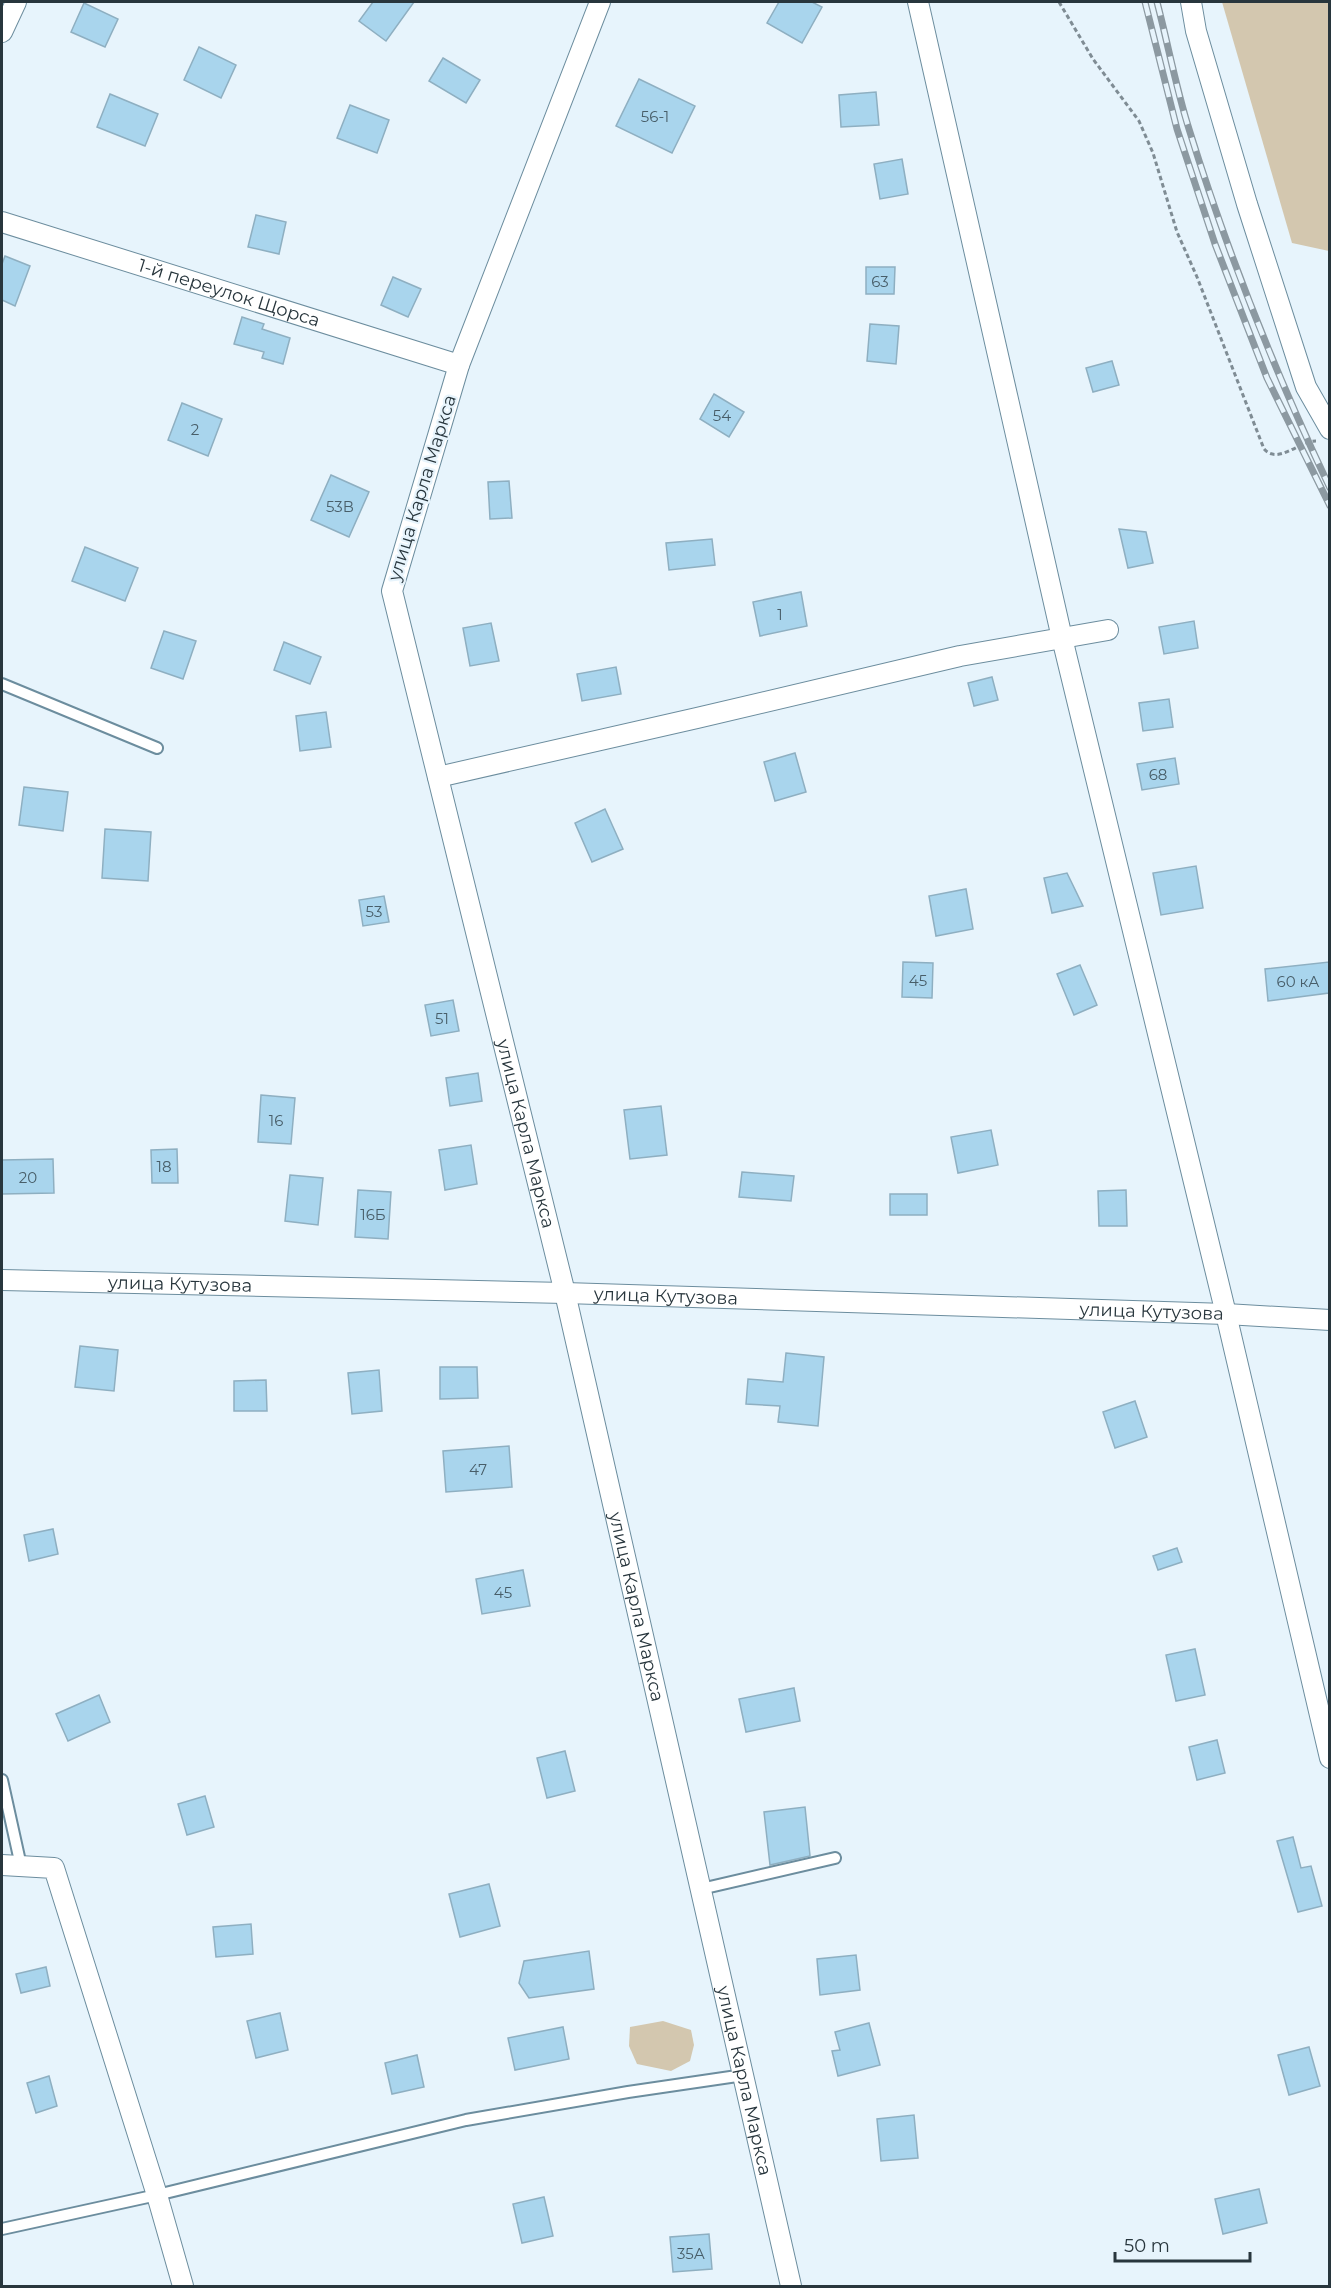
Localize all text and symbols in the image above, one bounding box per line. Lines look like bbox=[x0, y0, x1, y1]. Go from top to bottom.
house number: 56-1 bbox=[641, 107, 669, 126]
street label: 1-й переулок Щорса bbox=[136, 254, 323, 332]
house number: 63 bbox=[871, 272, 889, 291]
street label: улица Карла Маркса bbox=[383, 392, 461, 585]
house number: 54 bbox=[713, 406, 731, 425]
house number: 2 bbox=[191, 420, 199, 439]
house number: 53В bbox=[326, 497, 354, 516]
house number: 1 bbox=[777, 605, 783, 624]
house number: 68 bbox=[1149, 765, 1167, 784]
house number: 53 bbox=[366, 902, 382, 921]
house number: 45 bbox=[909, 971, 927, 990]
house number: 60 кА bbox=[1277, 972, 1319, 991]
house number: 51 bbox=[435, 1009, 449, 1028]
street label: улица Карла Маркса bbox=[492, 1036, 560, 1230]
house number: 16 bbox=[269, 1111, 283, 1130]
house number: 18 bbox=[157, 1157, 172, 1176]
house number: 20 bbox=[19, 1168, 37, 1187]
house number: 16Б bbox=[360, 1205, 386, 1224]
street label: улица Кутузова bbox=[107, 1271, 252, 1297]
street label: улица Кутузова bbox=[592, 1283, 738, 1309]
street label: улица Кутузова bbox=[1078, 1298, 1224, 1325]
house number: 47 bbox=[469, 1460, 487, 1479]
street label: улица Карла Маркса bbox=[604, 1509, 669, 1704]
house number: 45 bbox=[494, 1583, 512, 1602]
street label: улица Карла Маркса bbox=[712, 1983, 776, 2178]
scale bar bbox=[1115, 2225, 1250, 2263]
text: 50 m bbox=[1124, 2235, 1170, 2257]
house number: 35А bbox=[677, 2244, 705, 2263]

